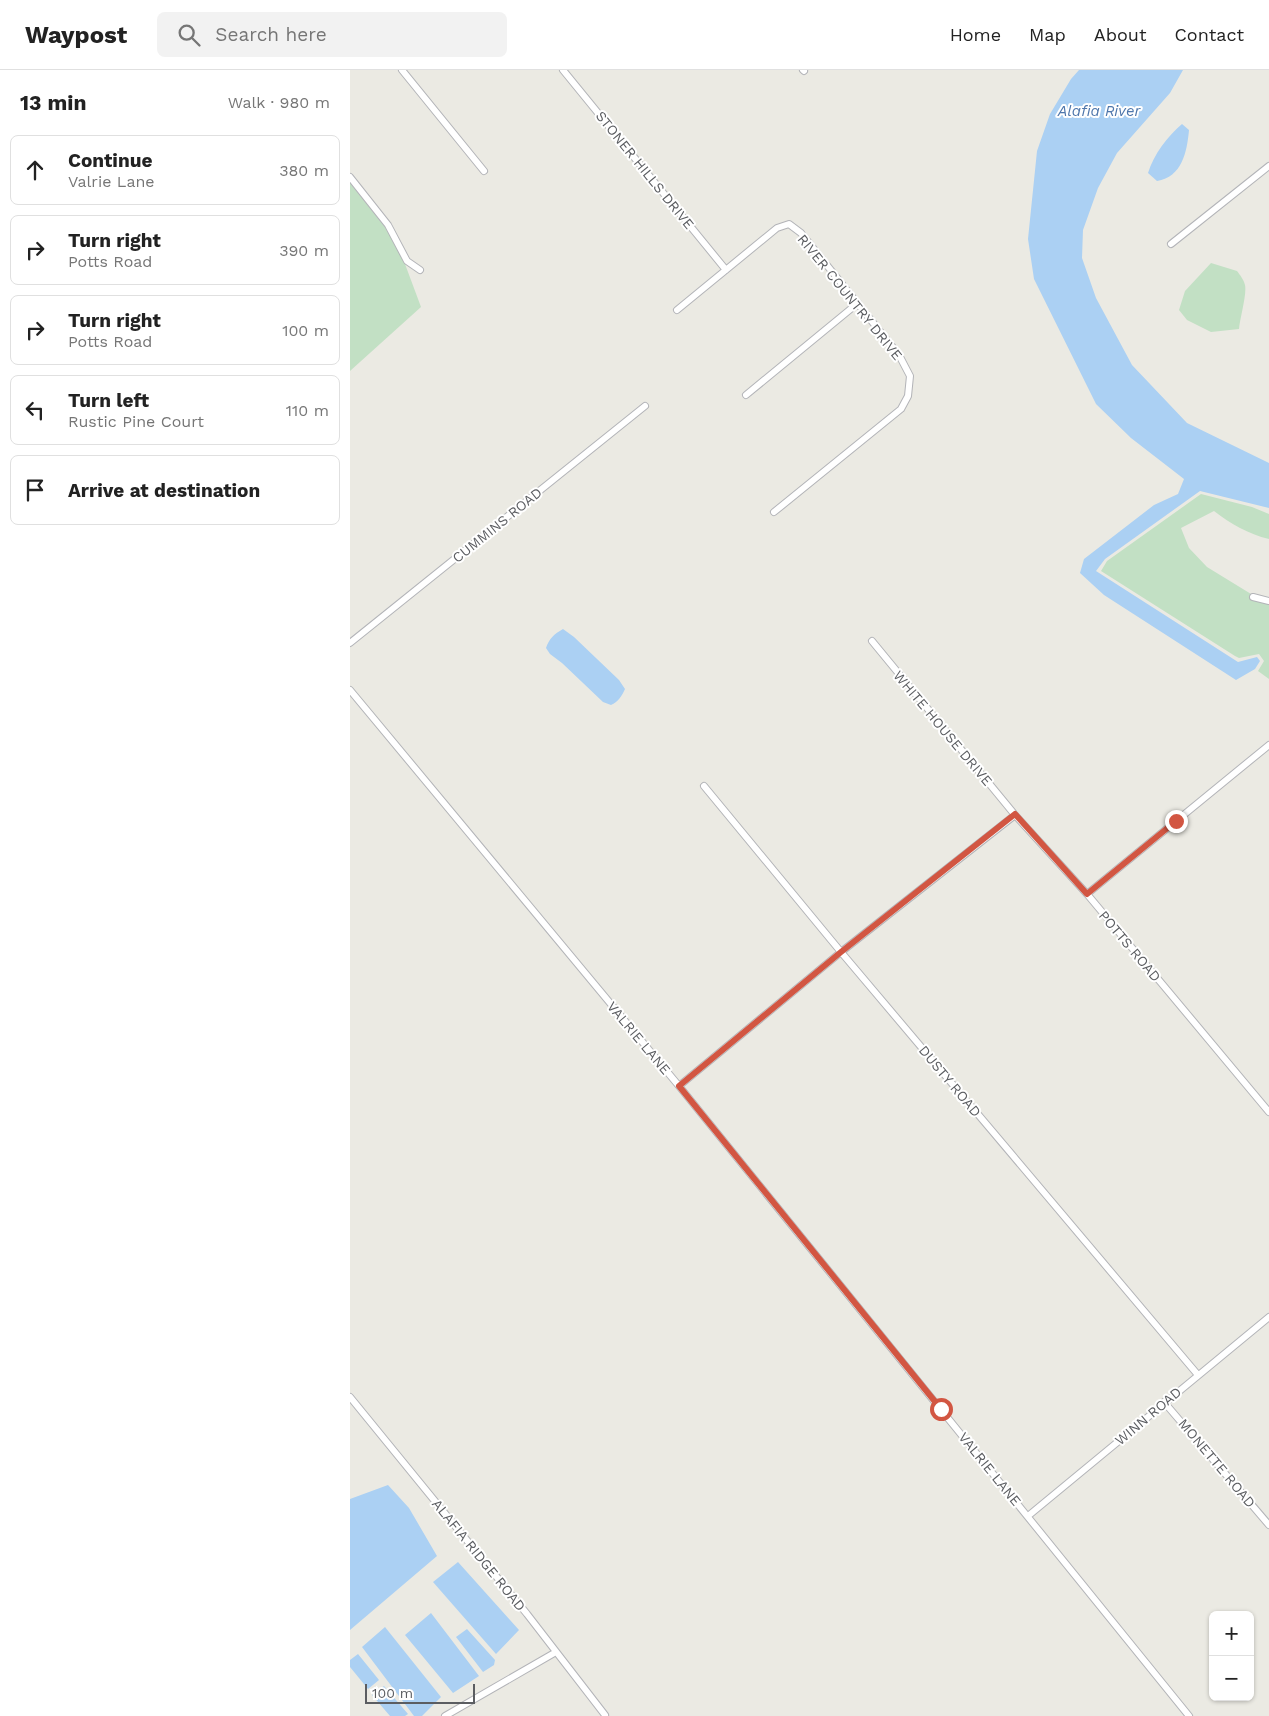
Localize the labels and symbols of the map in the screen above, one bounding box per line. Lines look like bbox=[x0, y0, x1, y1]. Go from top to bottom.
water label: Alafia River bbox=[1057, 102, 1142, 120]
street label: STONER HILLS DRIVE bbox=[593, 108, 697, 232]
street label: RIVER COUNTRY DRIVE bbox=[794, 231, 906, 363]
street label: CUMMINS ROAD bbox=[449, 484, 545, 566]
street label: WHITE HOUSE DRIVE bbox=[890, 667, 996, 789]
route end bbox=[1165, 810, 1188, 833]
street label: POTTS ROAD bbox=[1096, 907, 1164, 985]
street label: VALRIE LANE bbox=[604, 998, 674, 1078]
street label: DUSTY ROAD bbox=[916, 1042, 984, 1120]
street label: WINN ROAD bbox=[1112, 1384, 1184, 1448]
route start bbox=[930, 1398, 953, 1421]
street label: MONETTE ROAD bbox=[1175, 1415, 1259, 1511]
street label: VALRIE LANE bbox=[956, 1429, 1025, 1509]
street label: ALAFIA RIDGE ROAD bbox=[429, 1496, 529, 1614]
scale bar bbox=[365, 1681, 475, 1704]

